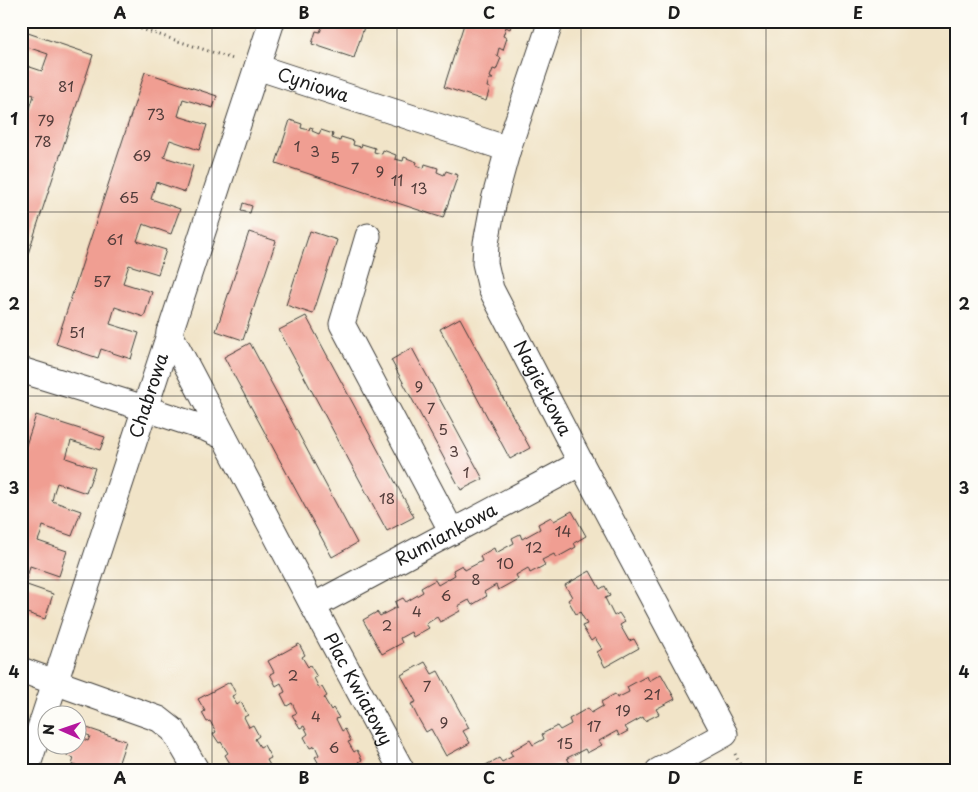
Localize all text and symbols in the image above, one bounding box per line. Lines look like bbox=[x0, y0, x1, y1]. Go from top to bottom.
text: A bbox=[114, 0, 127, 24]
text: B bbox=[299, 0, 310, 24]
text: C bbox=[483, 0, 495, 24]
text: D bbox=[668, 0, 680, 24]
text: E bbox=[853, 0, 863, 24]
street label: Cyniowa bbox=[274, 60, 354, 108]
house number: 81 bbox=[58, 74, 74, 97]
house number: 73 bbox=[147, 102, 165, 125]
text: 1 bbox=[10, 106, 18, 130]
text: 1 bbox=[960, 106, 968, 130]
house number: 79 bbox=[37, 108, 55, 131]
house number: 78 bbox=[34, 129, 52, 152]
house number: 1 bbox=[294, 134, 300, 157]
house number: 3 bbox=[310, 139, 320, 162]
house number: 69 bbox=[133, 143, 151, 166]
house number: 5 bbox=[330, 145, 340, 168]
house number: 7 bbox=[351, 156, 360, 179]
house number: 9 bbox=[376, 159, 384, 182]
house number: 11 bbox=[391, 168, 403, 191]
house number: 13 bbox=[411, 176, 427, 199]
house number: 65 bbox=[119, 185, 139, 208]
house number: 61 bbox=[107, 227, 123, 250]
house number: 57 bbox=[93, 269, 111, 292]
text: 2 bbox=[8, 291, 20, 315]
text: 2 bbox=[958, 291, 970, 315]
house number: 51 bbox=[69, 320, 85, 343]
street label: Nagietkowa bbox=[508, 335, 580, 441]
street label: Chabrowa bbox=[121, 348, 175, 441]
house number: 9 bbox=[415, 374, 423, 397]
house number: 7 bbox=[427, 396, 436, 419]
house number: 5 bbox=[438, 417, 448, 440]
house number: 3 bbox=[449, 439, 459, 462]
house number: 1 bbox=[463, 460, 469, 483]
text: 3 bbox=[9, 475, 19, 499]
text: 3 bbox=[959, 475, 969, 499]
house number: 18 bbox=[379, 486, 395, 509]
street label: Rumiankowa bbox=[390, 495, 502, 572]
house number: 14 bbox=[555, 519, 571, 542]
house number: 12 bbox=[525, 535, 543, 558]
house number: 10 bbox=[496, 551, 514, 574]
house number: 8 bbox=[471, 567, 481, 590]
house number: 6 bbox=[441, 583, 451, 606]
house number: 4 bbox=[412, 599, 422, 622]
house number: 2 bbox=[382, 613, 392, 636]
street label: Plac Kwiatowy bbox=[318, 627, 401, 749]
text: 4 bbox=[9, 659, 20, 683]
text: 4 bbox=[959, 659, 970, 683]
house number: 2 bbox=[288, 663, 298, 686]
house number: 7 bbox=[423, 674, 432, 697]
house number: 21 bbox=[643, 682, 661, 705]
house number: 19 bbox=[615, 698, 631, 721]
north arrow bbox=[38, 704, 88, 754]
house number: 4 bbox=[311, 704, 321, 727]
house number: 9 bbox=[440, 710, 448, 733]
house number: 17 bbox=[587, 714, 601, 737]
text: N bbox=[38, 724, 59, 735]
house number: 15 bbox=[557, 731, 573, 754]
house number: 6 bbox=[329, 735, 339, 758]
text: A bbox=[114, 765, 127, 789]
text: B bbox=[299, 765, 310, 789]
text: C bbox=[483, 765, 495, 789]
text: D bbox=[668, 765, 680, 789]
text: E bbox=[853, 765, 863, 789]

